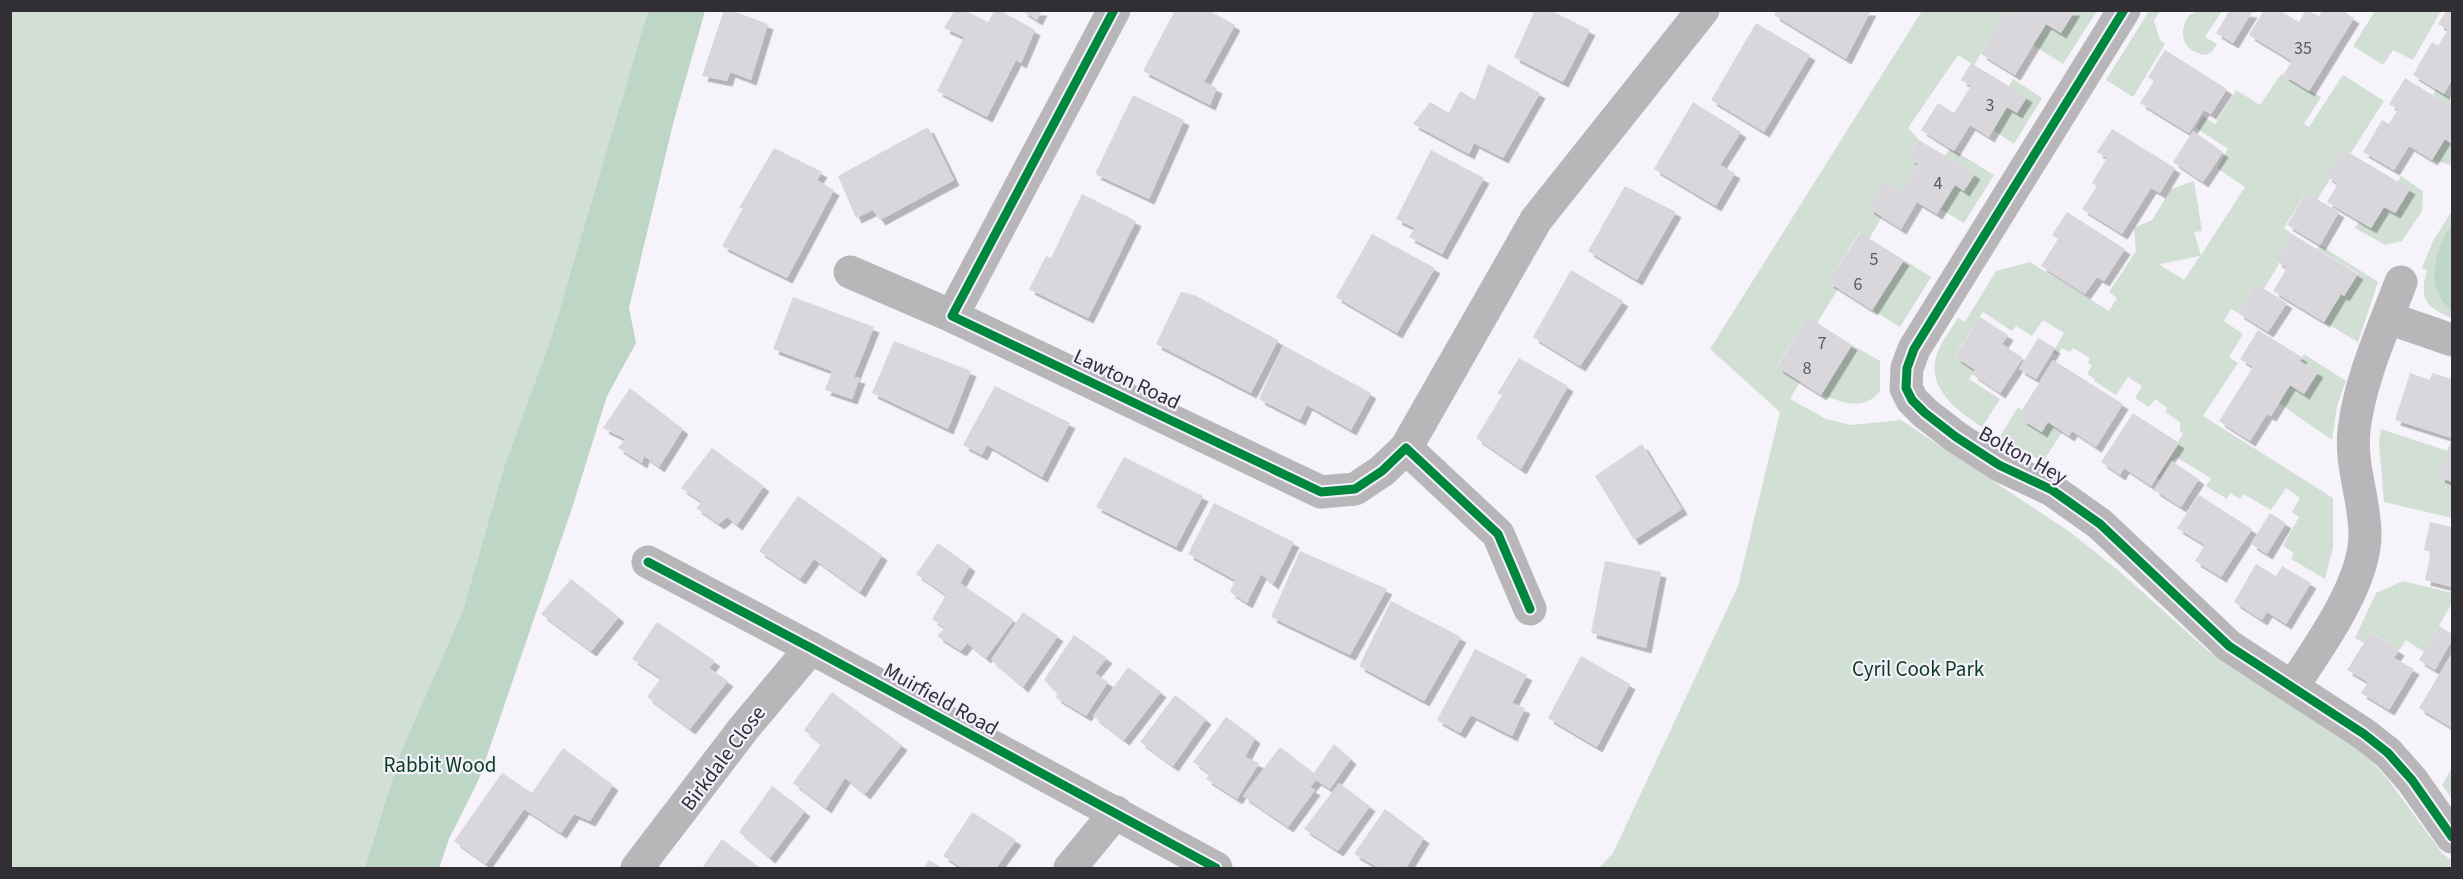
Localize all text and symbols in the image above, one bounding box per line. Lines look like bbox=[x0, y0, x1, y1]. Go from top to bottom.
house number: 35 bbox=[2294, 36, 2312, 61]
house number: 3 bbox=[1986, 93, 1995, 118]
house number: 4 bbox=[1934, 171, 1943, 196]
house number: 5 bbox=[1870, 247, 1879, 272]
house number: 6 bbox=[1854, 272, 1863, 297]
house number: 7 bbox=[1818, 331, 1827, 356]
street label: Lawton Road bbox=[1069, 341, 1185, 417]
house number: 8 bbox=[1803, 356, 1812, 381]
street label: Bolton Hey bbox=[1973, 418, 2073, 492]
park label: Cyril Cook Park bbox=[1852, 654, 1985, 684]
street label: Muirfield Road bbox=[878, 655, 1004, 743]
street label: Birkdale Close bbox=[673, 699, 773, 817]
park label: Rabbit Wood bbox=[383, 750, 497, 780]

